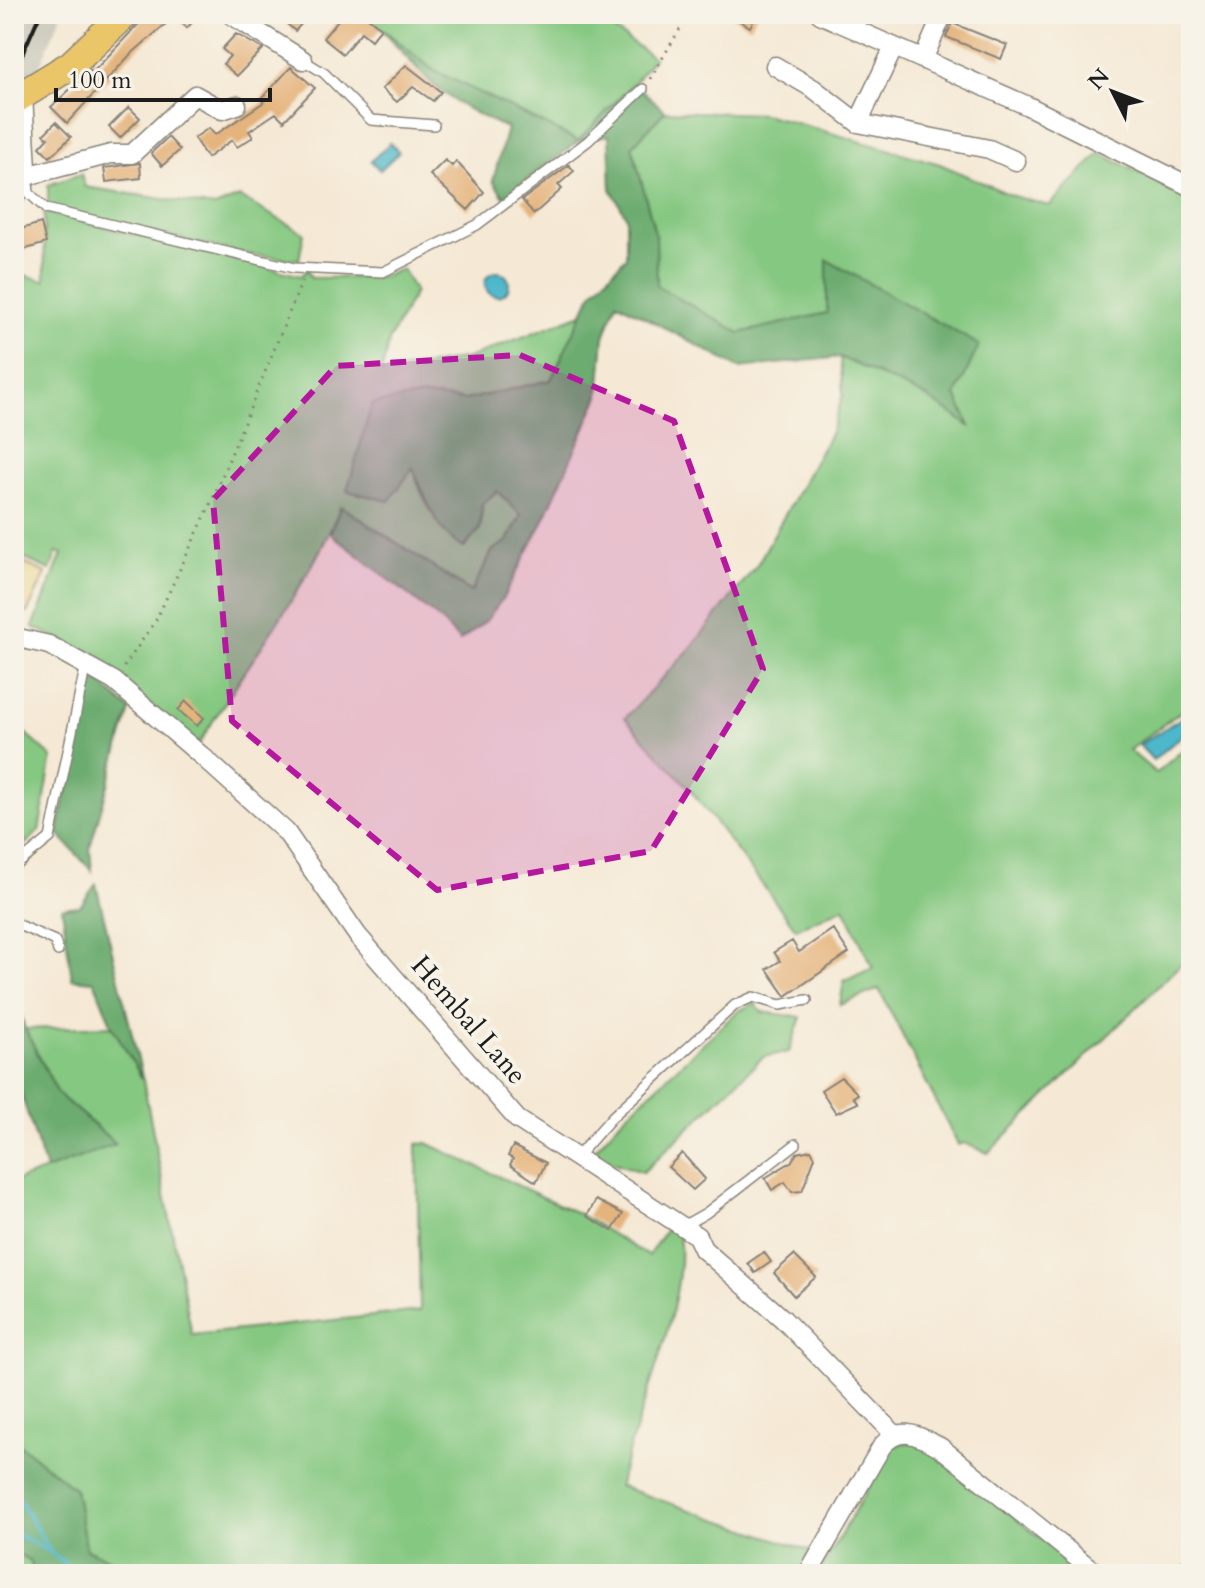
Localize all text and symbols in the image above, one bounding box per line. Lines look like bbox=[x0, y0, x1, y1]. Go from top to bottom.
scale bar bbox=[56, 52, 270, 102]
north arrow bbox=[1073, 52, 1153, 132]
text: N bbox=[1081, 62, 1116, 96]
text: 100 m bbox=[68, 64, 132, 97]
street label: Hembal Lane bbox=[402, 947, 536, 1093]

